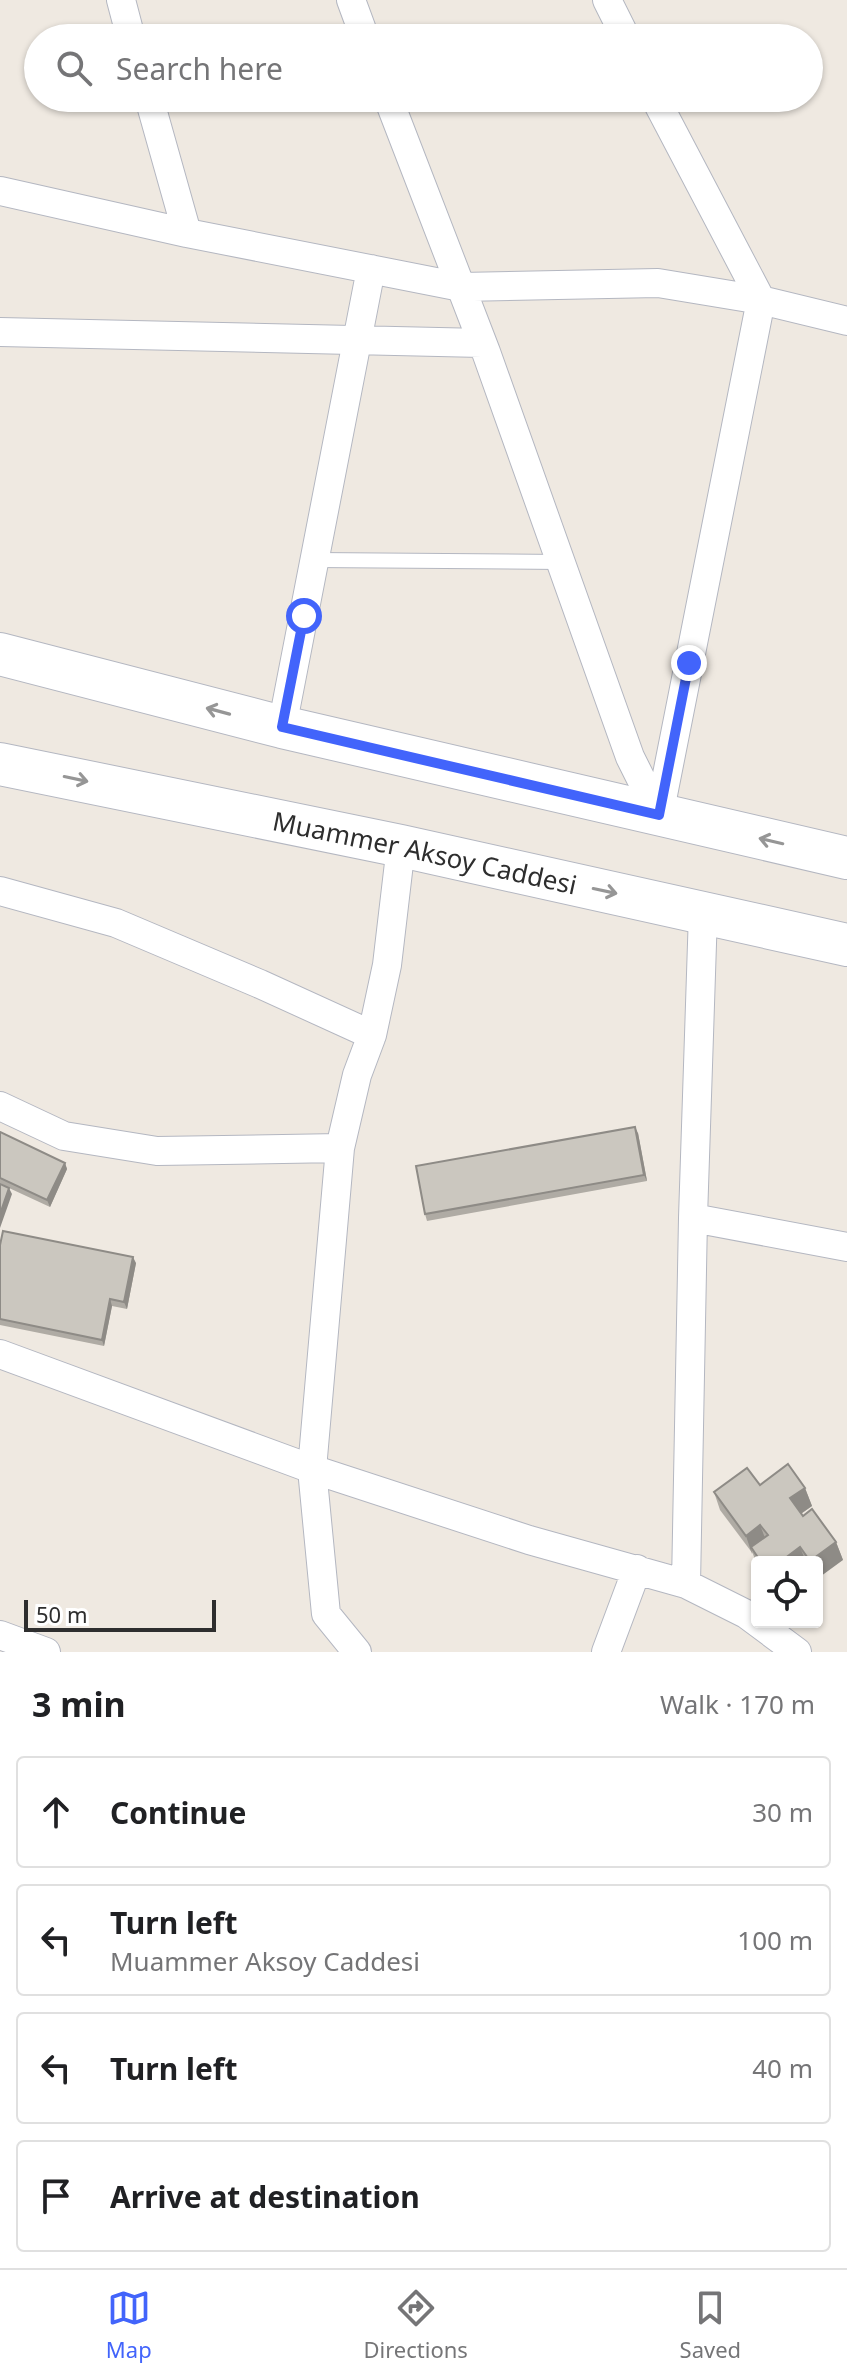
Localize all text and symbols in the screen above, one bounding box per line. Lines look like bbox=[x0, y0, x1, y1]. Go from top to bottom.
search box bbox=[24, 24, 823, 112]
icon: search bbox=[52, 46, 96, 90]
text: Search here bbox=[116, 48, 283, 89]
route start bbox=[286, 598, 322, 634]
route end bbox=[671, 645, 707, 681]
one-way arrow bbox=[206, 702, 232, 717]
one-way arrow bbox=[63, 773, 89, 788]
street label: Muammer Aksoy Caddesi bbox=[270, 802, 580, 903]
one-way arrow bbox=[759, 832, 784, 847]
one-way arrow bbox=[591, 884, 617, 899]
map controls bbox=[751, 1556, 823, 1628]
button: locate bbox=[751, 1556, 823, 1628]
scale bar bbox=[24, 1596, 216, 1632]
text: 50 m bbox=[36, 1599, 87, 1629]
text: 3 min bbox=[32, 1681, 126, 1727]
text: Walk · 170 m bbox=[660, 1686, 815, 1722]
icon: ahead bbox=[34, 1790, 78, 1834]
text: Continue bbox=[110, 1792, 246, 1833]
text: 30 m bbox=[752, 1794, 813, 1830]
text: Turn left bbox=[110, 1902, 238, 1943]
icon: left bbox=[34, 1918, 78, 1962]
text: 100 m bbox=[737, 1922, 813, 1958]
text: Muammer Aksoy Caddesi bbox=[110, 1943, 420, 1979]
icon: left bbox=[34, 2046, 78, 2090]
text: Turn left bbox=[110, 2048, 238, 2089]
text: 40 m bbox=[752, 2050, 813, 2086]
icon: arrive bbox=[34, 2174, 78, 2218]
text: Arrive at destination bbox=[110, 2176, 420, 2217]
tab: Map bbox=[106, 2286, 152, 2364]
tab: Directions bbox=[363, 2286, 468, 2364]
tab: Saved bbox=[680, 2286, 741, 2364]

